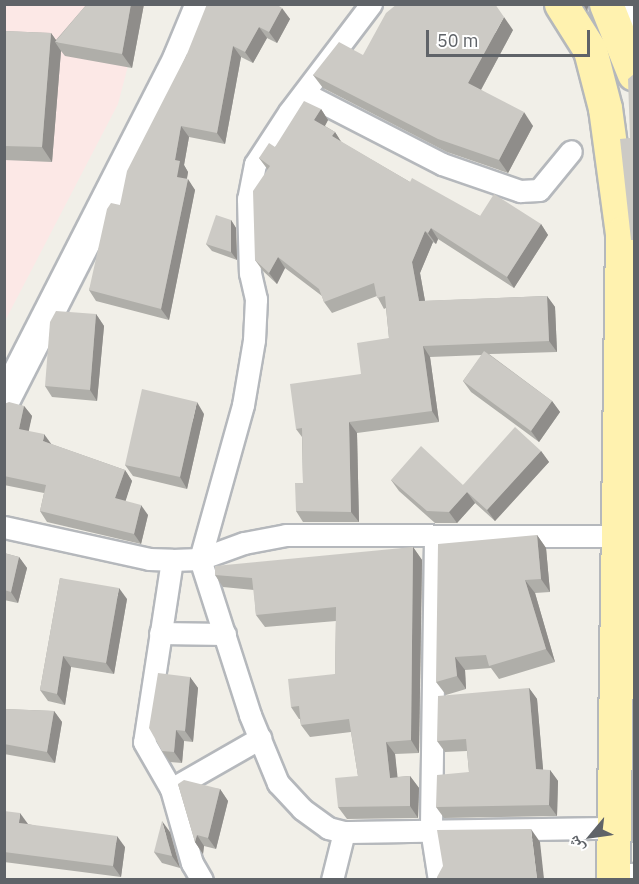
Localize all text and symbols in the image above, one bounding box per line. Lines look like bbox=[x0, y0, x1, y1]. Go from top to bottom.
scale bar bbox=[429, 18, 592, 56]
text: 50 m bbox=[437, 29, 479, 52]
north arrow bbox=[561, 806, 621, 866]
text: ش bbox=[562, 832, 588, 857]

